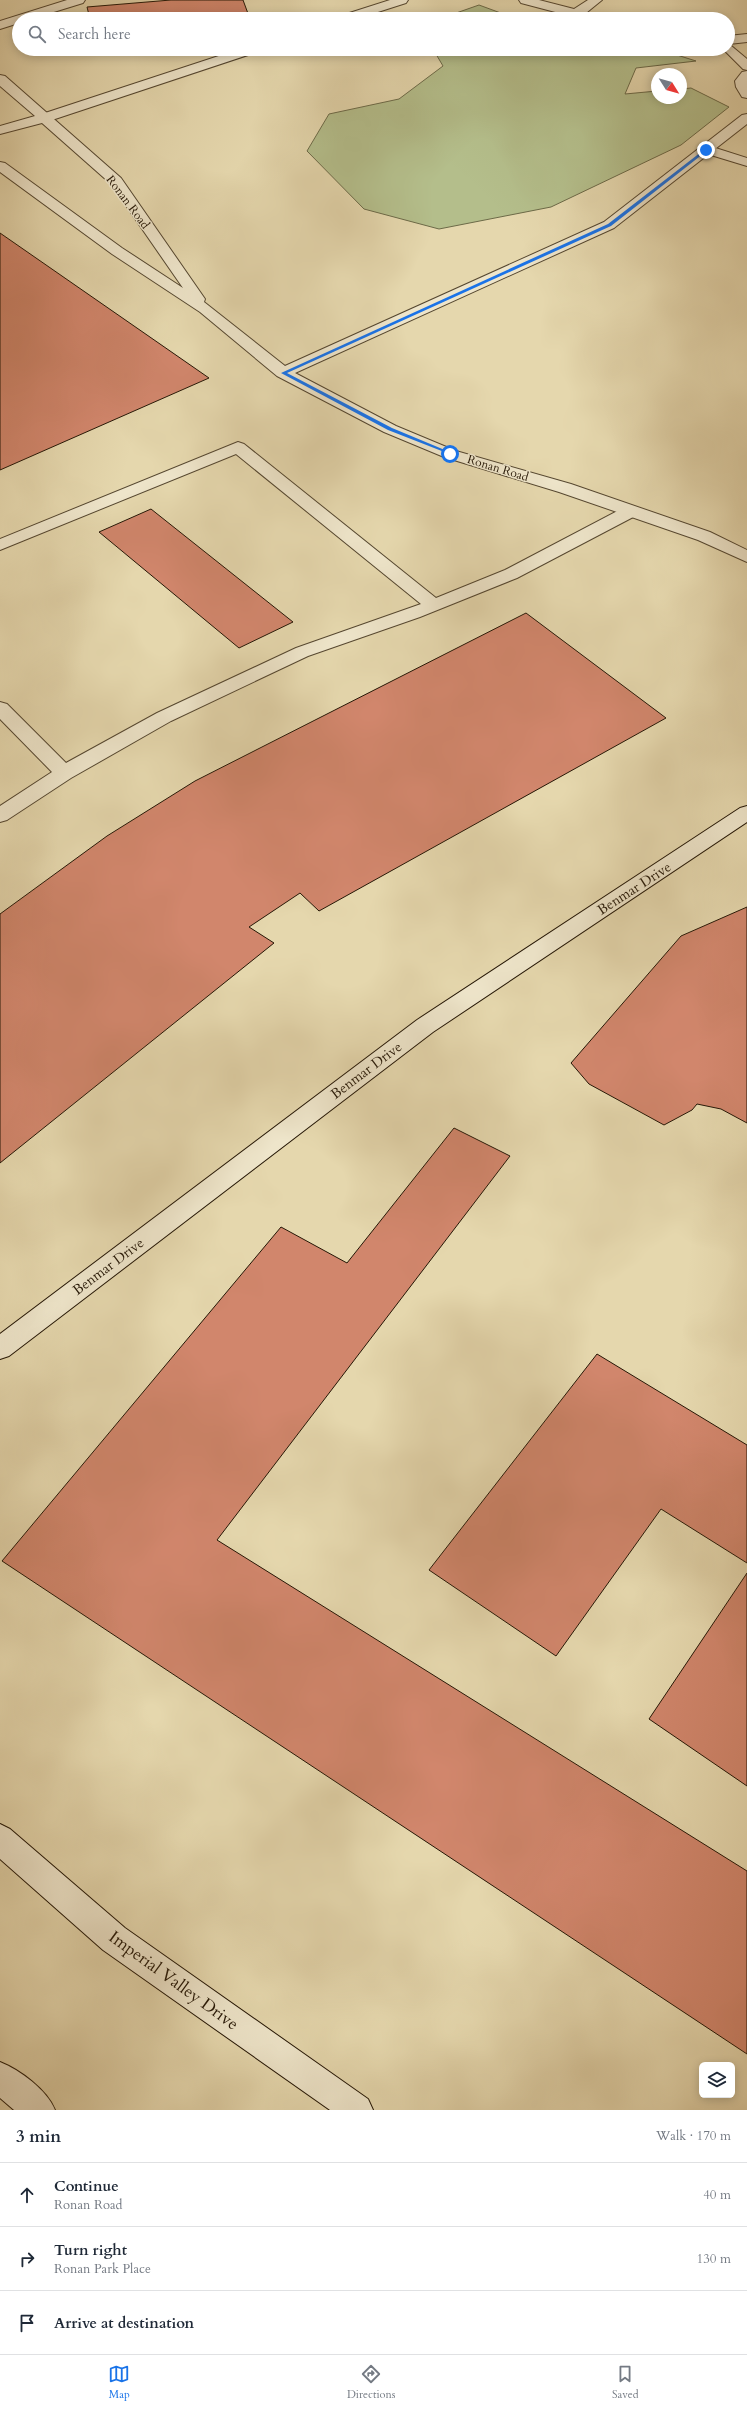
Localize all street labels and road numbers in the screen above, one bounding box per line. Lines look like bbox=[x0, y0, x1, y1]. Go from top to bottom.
street label: Ronan Road bbox=[103, 172, 154, 233]
street label: Ronan Road bbox=[465, 451, 531, 485]
street label: Benmar Drive bbox=[594, 857, 675, 919]
street label: Benmar Drive bbox=[327, 1037, 406, 1103]
street label: Benmar Drive bbox=[69, 1233, 148, 1299]
street label: Imperial Valley Drive bbox=[104, 1926, 243, 2035]

